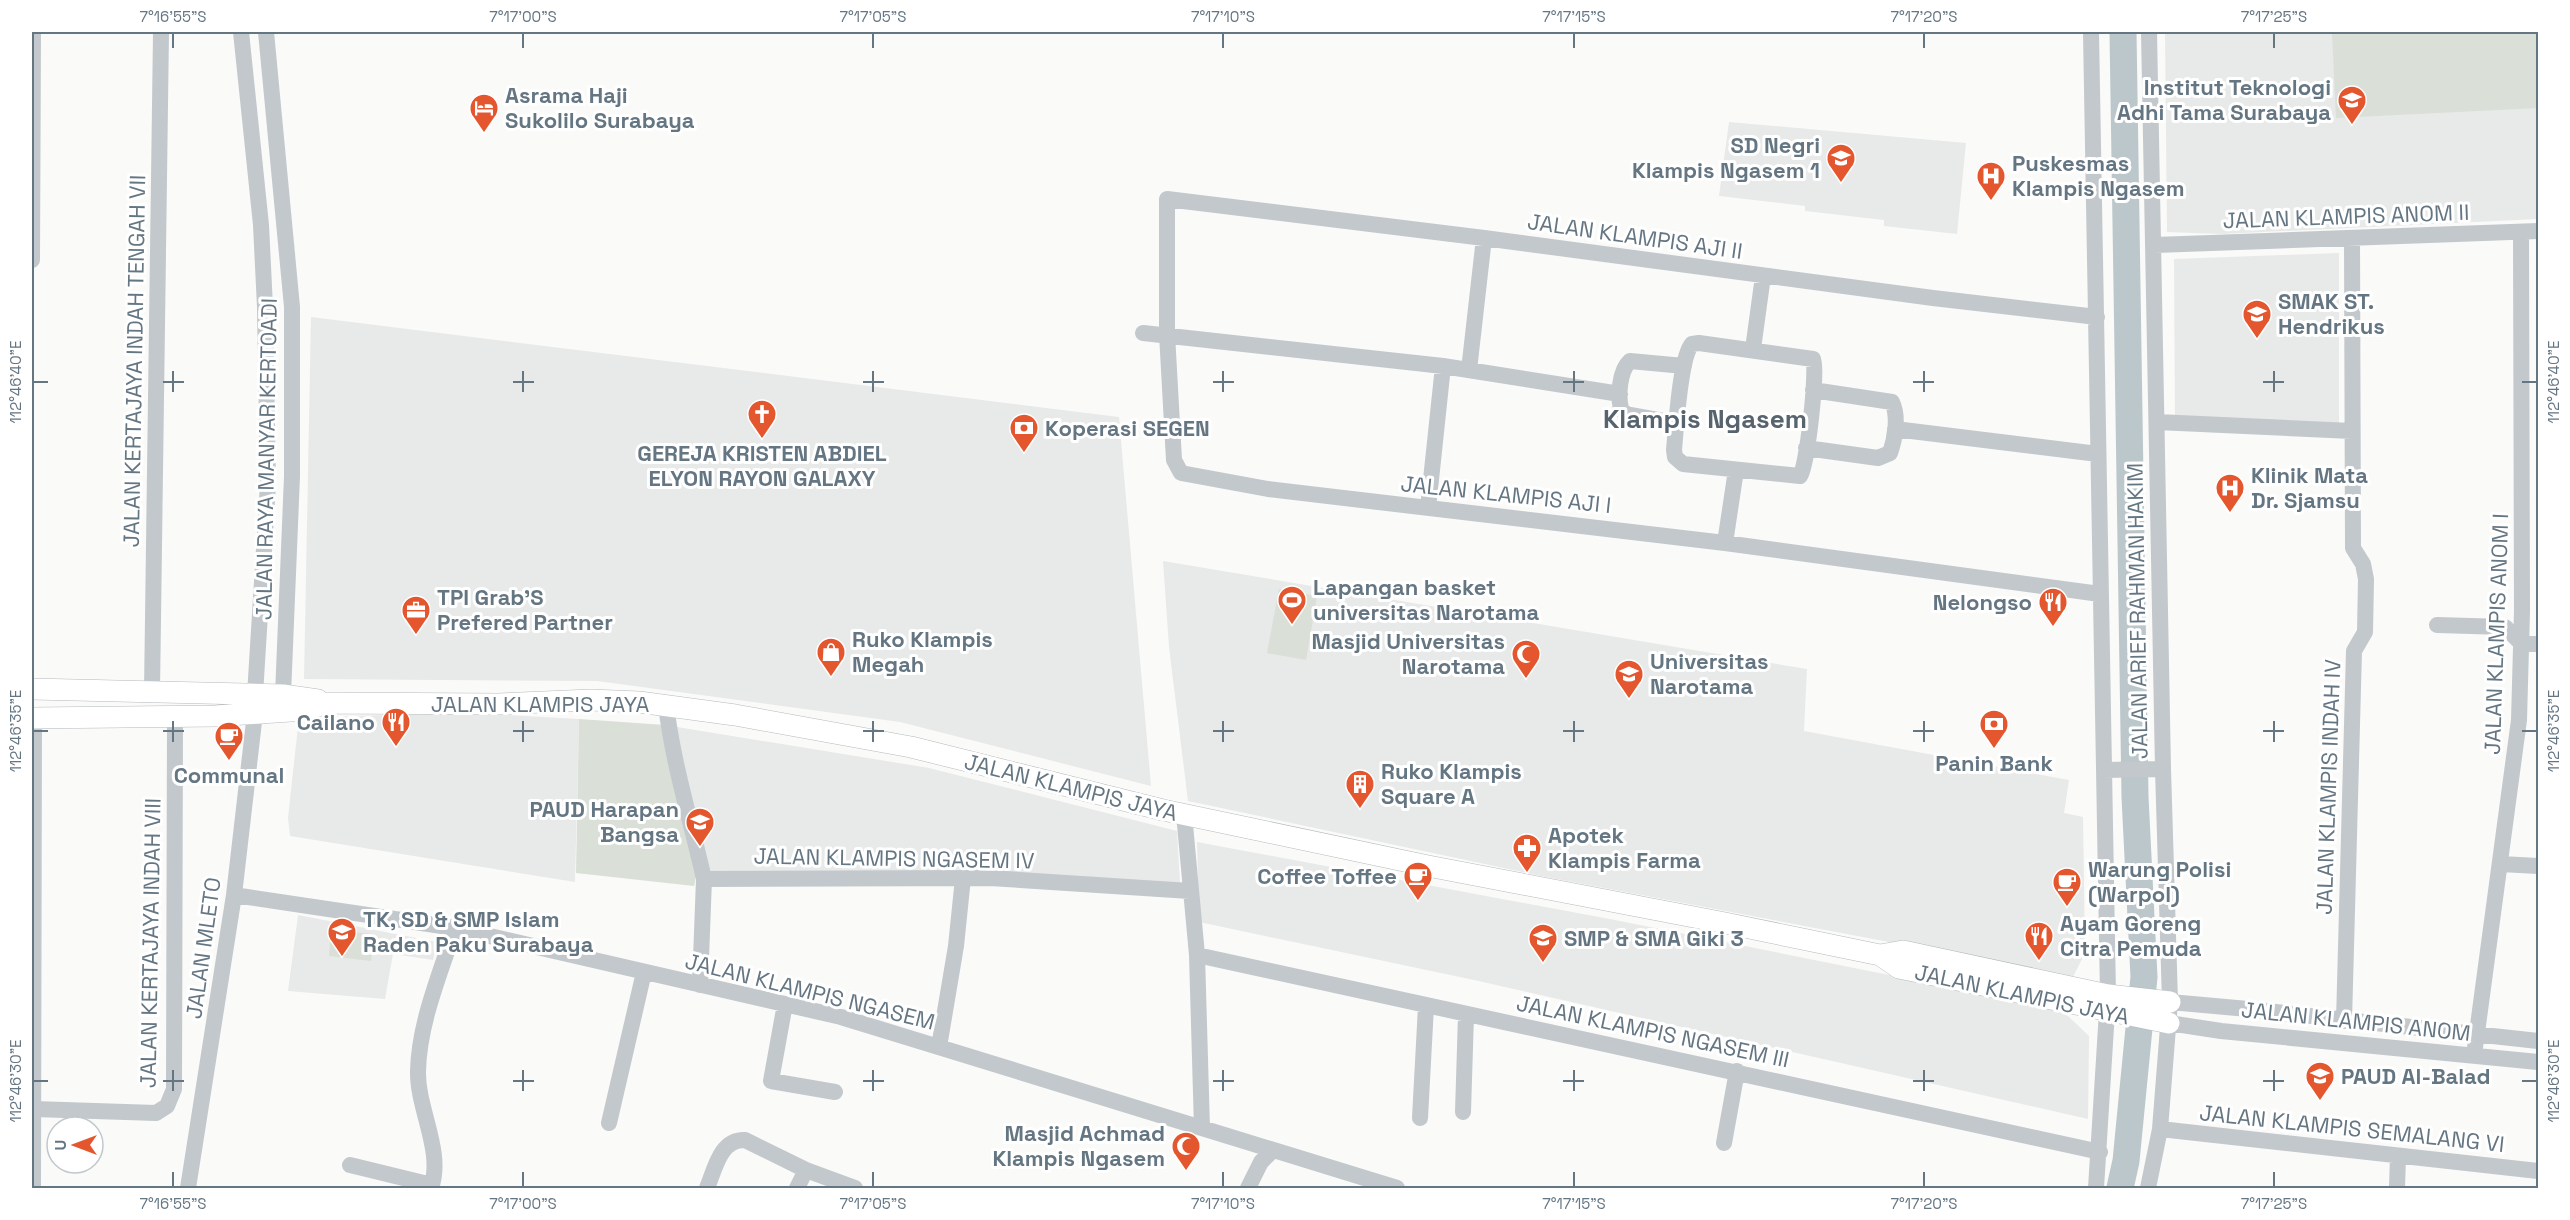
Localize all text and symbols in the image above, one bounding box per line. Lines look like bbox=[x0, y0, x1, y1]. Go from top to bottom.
text: 7°16'55"S bbox=[140, 7, 206, 26]
text: 7°17'00"S bbox=[489, 7, 557, 26]
text: 7°17'05"S bbox=[840, 7, 906, 26]
text: 7°17'10"S bbox=[1191, 7, 1255, 26]
text: 7°17'15"S bbox=[1542, 7, 1606, 26]
text: 7°17'20"S bbox=[1891, 7, 1957, 26]
text: 7°17'25"S bbox=[2241, 7, 2307, 26]
place label: Institut Teknologi Adhi Tama Surabaya bbox=[2117, 73, 2331, 126]
place label: Asrama Haji Sukolilo Surabaya bbox=[505, 81, 695, 134]
school or university icon: Institut Teknologi Adhi Tama Surabaya bbox=[2336, 84, 2368, 126]
hotel icon: Asrama Haji Sukolilo Surabaya bbox=[468, 92, 500, 134]
place label: SD Negri Klampis Ngasem 1 bbox=[1632, 131, 1820, 184]
school or university icon: SD Negri Klampis Ngasem 1 bbox=[1825, 142, 1857, 184]
place label: Puskesmas Klampis Ngasem bbox=[2012, 149, 2185, 202]
hospital icon: Puskesmas Klampis Ngasem bbox=[1975, 160, 2007, 202]
street label: JALAN KERTAJAYA INDAH TENGAH VII bbox=[117, 174, 151, 548]
street label: JALAN KLAMPIS ANOM II bbox=[2222, 198, 2470, 234]
street label: JALAN KLAMPIS AJI II bbox=[1526, 207, 1744, 265]
place label: SMAK ST. Hendrikus bbox=[2278, 287, 2385, 340]
street label: JALAN RAYA MANYAR KERTOADI bbox=[249, 298, 283, 620]
school or university icon: SMAK ST. Hendrikus bbox=[2241, 298, 2273, 340]
text: 112°46'40"E bbox=[6, 341, 25, 423]
text: 112°46'40"E bbox=[2544, 341, 2563, 423]
church icon: GEREJA KRISTEN ABDIEL ELYON RAYON GALAXY bbox=[746, 398, 778, 440]
district label: Klampis Ngasem bbox=[1603, 402, 1807, 436]
bank icon: Koperasi SEGEN bbox=[1008, 412, 1040, 454]
place label: Koperasi SEGEN bbox=[1045, 414, 1210, 442]
place label: GEREJA KRISTEN ABDIEL ELYON RAYON GALAXY bbox=[637, 439, 887, 492]
place label: Klinik Mata Dr. Sjamsu bbox=[2251, 461, 2368, 514]
street label: JALAN ARIEF RAHMAN HAKIM bbox=[2120, 462, 2154, 760]
street label: JALAN KLAMPIS AJI I bbox=[1399, 469, 1613, 519]
hospital icon: Klinik Mata Dr. Sjamsu bbox=[2214, 472, 2246, 514]
street label: JALAN KLAMPIS ANOM I bbox=[2478, 513, 2514, 755]
place label: Lapangan basket universitas Narotama bbox=[1313, 573, 1539, 626]
place label: TPI Grab'S Prefered Partner bbox=[437, 583, 613, 636]
sports icon: Lapangan basket universitas Narotama bbox=[1276, 584, 1308, 626]
restaurant icon: Nelongso bbox=[2037, 586, 2069, 628]
place label: Nelongso bbox=[1933, 588, 2032, 616]
office icon: TPI Grab'S Prefered Partner bbox=[400, 594, 432, 636]
place label: Ruko Klampis Megah bbox=[852, 625, 993, 678]
place label: Masjid Universitas Narotama bbox=[1311, 627, 1505, 680]
shop icon: Ruko Klampis Megah bbox=[815, 636, 847, 678]
mosque icon: Masjid Universitas Narotama bbox=[1510, 638, 1542, 680]
place label: Universitas Narotama bbox=[1650, 647, 1769, 700]
school or university icon: Universitas Narotama bbox=[1613, 658, 1645, 700]
street label: JALAN KLAMPIS INDAH IV bbox=[2310, 658, 2346, 915]
text: 112°46'35"E bbox=[6, 690, 25, 772]
street label: JALAN KLAMPIS JAYA bbox=[431, 690, 649, 718]
text: 112°46'35"E bbox=[2544, 690, 2563, 772]
restaurant icon: Cailano bbox=[380, 706, 412, 748]
place label: Cailano bbox=[297, 708, 375, 736]
bank icon: Panin Bank bbox=[1978, 708, 2010, 750]
cafe icon: Communal bbox=[213, 720, 245, 762]
street label: JALAN KLAMPIS JAYA bbox=[962, 747, 1181, 827]
place label: Panin Bank bbox=[1935, 749, 2053, 777]
place label: Ruko Klampis Square A bbox=[1381, 757, 1522, 810]
place label: Communal bbox=[174, 761, 284, 789]
building icon: Ruko Klampis Square A bbox=[1344, 768, 1376, 810]
place label: PAUD Harapan Bangsa bbox=[530, 795, 679, 848]
street label: JALAN KERTAJAYA INDAH VIII bbox=[133, 798, 167, 1088]
school or university icon: PAUD Harapan Bangsa bbox=[684, 806, 716, 848]
place label: Apotek Klampis Farma bbox=[1548, 821, 1701, 874]
pharmacy icon: Apotek Klampis Farma bbox=[1511, 832, 1543, 874]
street label: JALAN KLAMPIS NGASEM IV bbox=[753, 842, 1035, 874]
place label: Warung Polisi (Warpol) bbox=[2088, 855, 2231, 908]
cafe icon: Coffee Toffee bbox=[1402, 860, 1434, 902]
place label: Coffee Toffee bbox=[1257, 862, 1397, 890]
cafe icon: Warung Polisi (Warpol) bbox=[2051, 866, 2083, 908]
street label: JALAN MLETO bbox=[179, 875, 227, 1021]
place label: TK, SD & SMP Islam Raden Paku Surabaya bbox=[363, 905, 594, 958]
place label: Ayam Goreng Citra Pemuda bbox=[2060, 909, 2202, 962]
school or university icon: TK, SD & SMP Islam Raden Paku Surabaya bbox=[326, 916, 358, 958]
restaurant icon: Ayam Goreng Citra Pemuda bbox=[2023, 920, 2055, 962]
school or university icon: SMP & SMA Giki 3 bbox=[1527, 922, 1559, 964]
place label: SMP & SMA Giki 3 bbox=[1564, 924, 1744, 952]
street label: JALAN KLAMPIS NGASEM bbox=[682, 946, 938, 1036]
street label: JALAN KLAMPIS JAYA bbox=[1912, 958, 2132, 1030]
street label: JALAN KLAMPIS NGASEM III bbox=[1514, 988, 1792, 1074]
street label: JALAN KLAMPIS ANOM bbox=[2240, 995, 2472, 1047]
text: 112°46'30"E bbox=[6, 1039, 25, 1123]
text: 112°46'30"E bbox=[2544, 1039, 2563, 1123]
school or university icon: PAUD Al-Balad bbox=[2304, 1060, 2336, 1102]
place label: PAUD Al-Balad bbox=[2341, 1062, 2491, 1090]
street label: JALAN KLAMPIS SEMALANG VI bbox=[2198, 1098, 2506, 1158]
north arrow bbox=[45, 1115, 105, 1175]
place label: Masjid Achmad Klampis Ngasem bbox=[992, 1119, 1165, 1172]
mosque icon: Masjid Achmad Klampis Ngasem bbox=[1170, 1130, 1202, 1172]
text: U bbox=[50, 1140, 71, 1150]
text: 7°16'55"S bbox=[140, 1194, 206, 1213]
text: 7°17'00"S bbox=[489, 1194, 557, 1213]
text: 7°17'05"S bbox=[840, 1194, 906, 1213]
text: 7°17'10"S bbox=[1191, 1194, 1255, 1213]
text: 7°17'15"S bbox=[1542, 1194, 1606, 1213]
text: 7°17'20"S bbox=[1891, 1194, 1957, 1213]
text: 7°17'25"S bbox=[2241, 1194, 2307, 1213]

